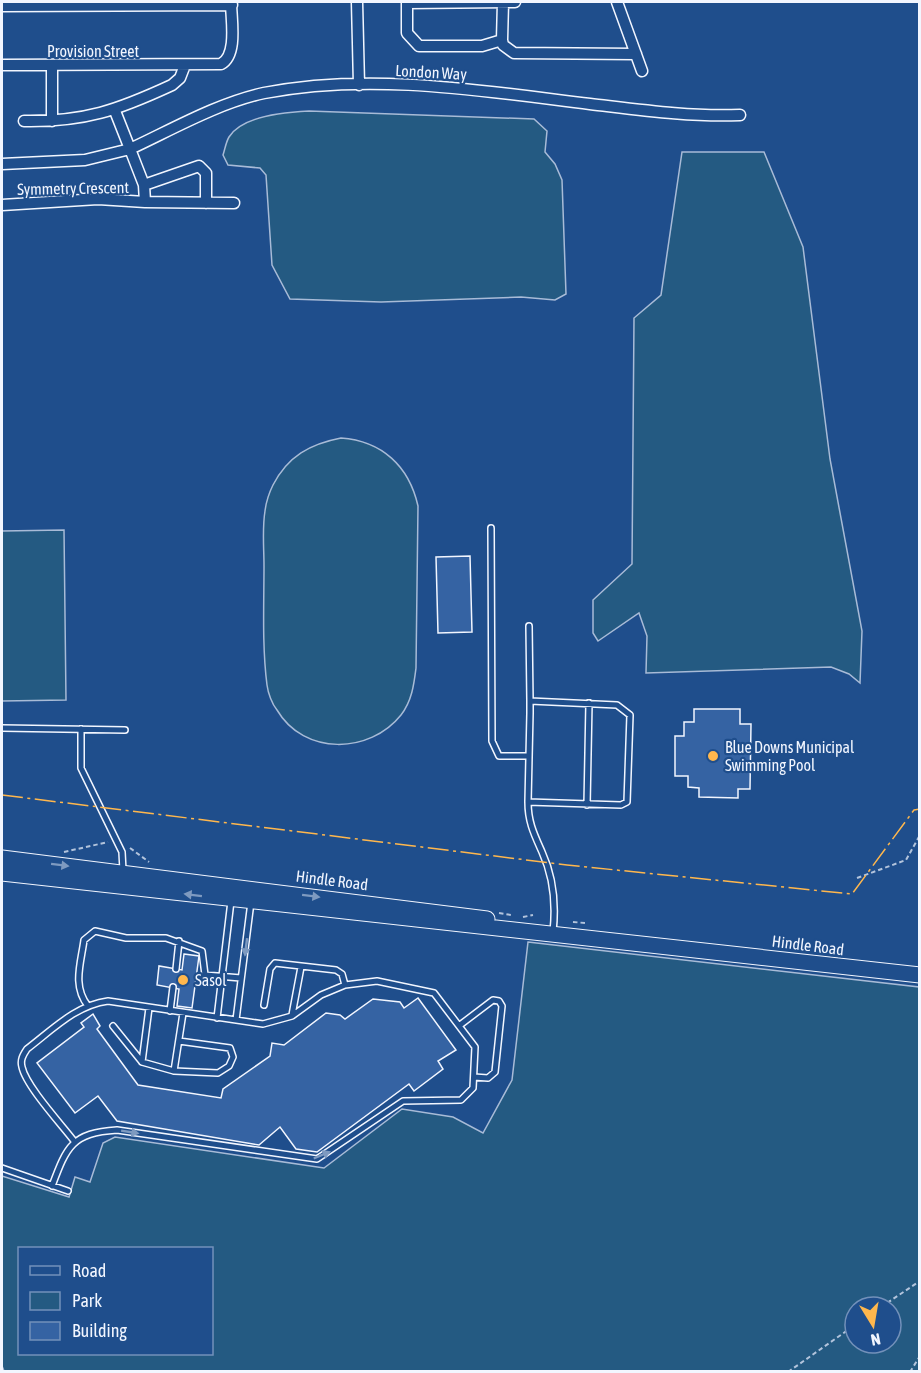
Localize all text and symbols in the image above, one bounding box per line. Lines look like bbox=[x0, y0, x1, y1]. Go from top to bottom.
street label: Provision Street bbox=[47, 42, 139, 60]
street label: London Way bbox=[395, 61, 468, 84]
street label: Symmetry Crescent bbox=[17, 178, 130, 199]
place label: Blue Downs Municipal Swimming Pool bbox=[725, 738, 855, 775]
marker: Blue Downs Municipal Swimming Pool bbox=[706, 749, 720, 763]
one-way arrow bbox=[50, 861, 69, 870]
street label: Hindle Road bbox=[295, 867, 369, 893]
one-way arrow bbox=[184, 890, 203, 900]
one-way arrow bbox=[302, 891, 321, 901]
street label: Hindle Road bbox=[771, 932, 845, 958]
one-way arrow bbox=[241, 937, 250, 956]
place label: Sasol bbox=[195, 971, 227, 989]
marker: Sasol bbox=[176, 973, 190, 987]
one-way arrow bbox=[121, 1128, 140, 1137]
one-way arrow bbox=[313, 1150, 331, 1160]
legend bbox=[18, 1247, 213, 1355]
text: Road bbox=[72, 1260, 106, 1281]
text: Park bbox=[72, 1290, 102, 1311]
north arrow bbox=[843, 1295, 903, 1355]
text: Building bbox=[72, 1320, 127, 1341]
text: N bbox=[870, 1330, 882, 1349]

